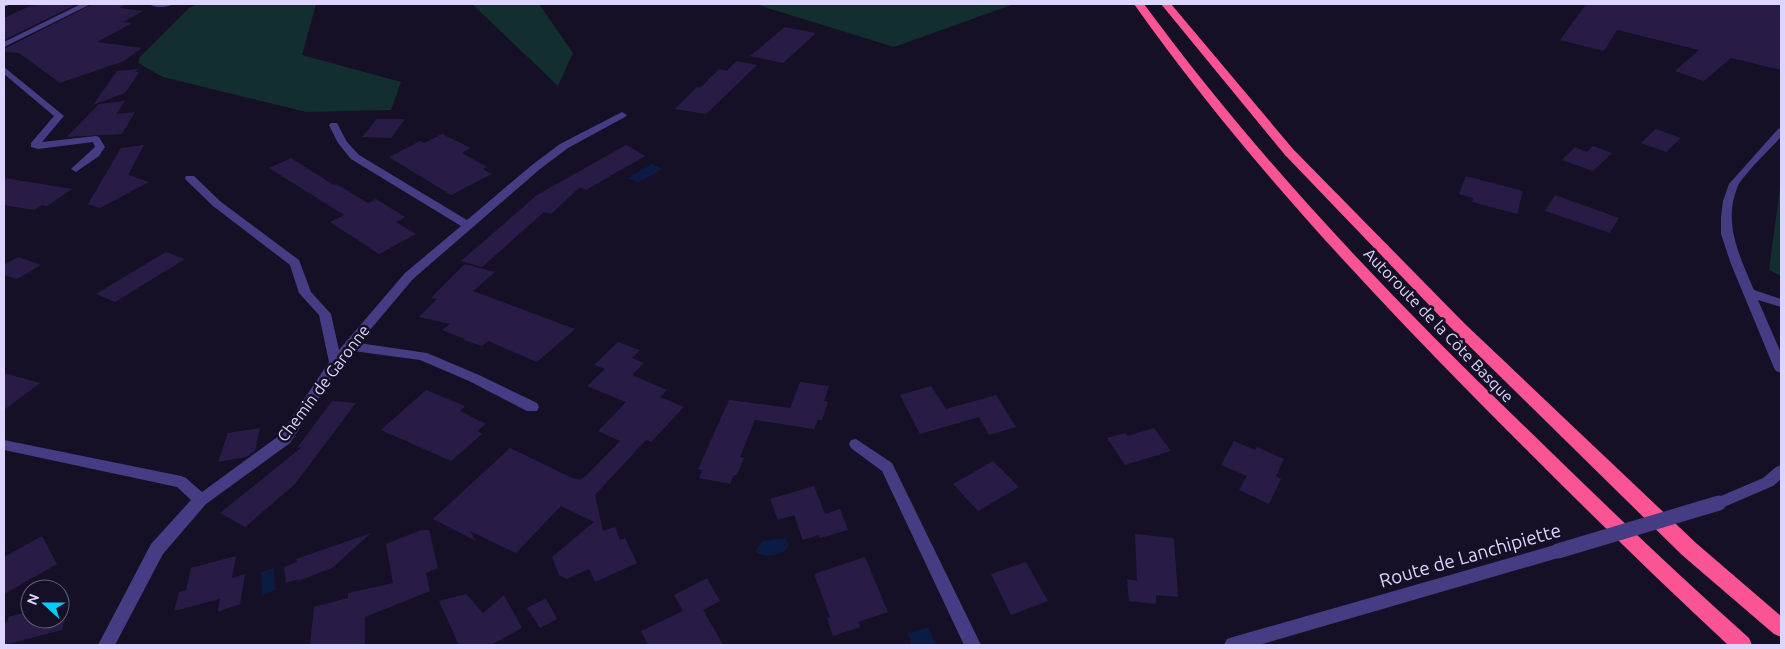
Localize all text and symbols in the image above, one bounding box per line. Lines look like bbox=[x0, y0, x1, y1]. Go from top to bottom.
street label: Autoroute de la Côte Basque bbox=[1361, 244, 1517, 406]
street label: Chemin de Garonne bbox=[273, 321, 373, 445]
street label: Route de Lanchipiette bbox=[1377, 518, 1563, 592]
north arrow bbox=[20, 579, 70, 629]
text: N bbox=[24, 592, 42, 607]

